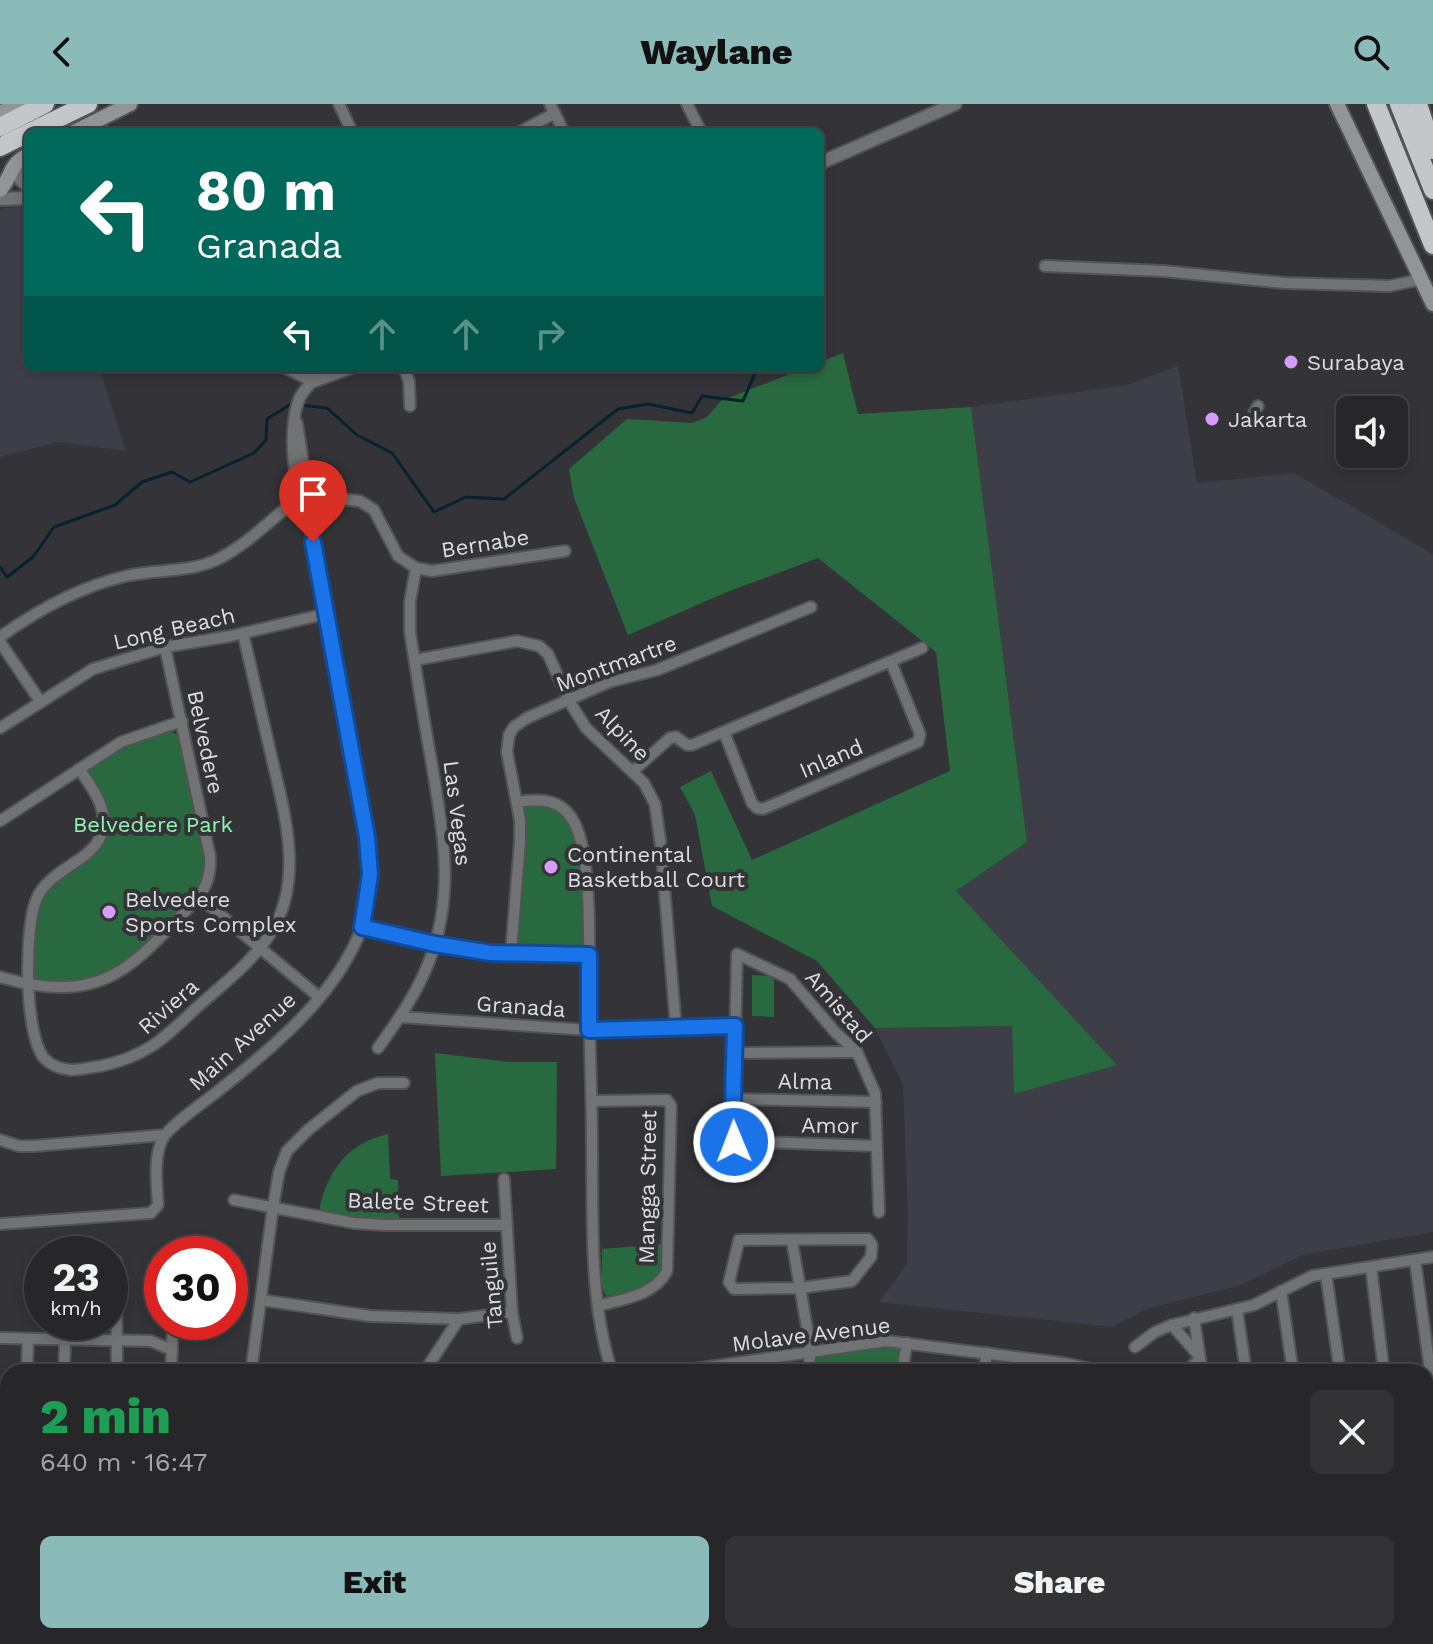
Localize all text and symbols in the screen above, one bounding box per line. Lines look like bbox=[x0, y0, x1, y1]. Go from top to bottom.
icon: back bbox=[40, 30, 84, 74]
icon: search bbox=[1349, 30, 1393, 74]
text: Waylane bbox=[640, 31, 793, 73]
text: 80 m bbox=[196, 158, 336, 224]
icon: left bbox=[64, 160, 168, 264]
text: Granada bbox=[196, 225, 342, 267]
icon: left bbox=[276, 312, 320, 356]
icon: ahead bbox=[360, 312, 404, 356]
icon: ahead bbox=[444, 312, 488, 356]
icon: right bbox=[528, 312, 572, 356]
place label: Surabaya bbox=[1307, 350, 1405, 375]
marker: Surabaya bbox=[1282, 353, 1300, 371]
map controls bbox=[1336, 396, 1408, 468]
button: sound bbox=[1336, 396, 1408, 468]
place label: Jakarta bbox=[1228, 407, 1307, 432]
marker: Jakarta bbox=[1203, 410, 1221, 428]
pin bbox=[279, 460, 347, 542]
icon: arrive bbox=[291, 472, 335, 516]
street label: Bernabe bbox=[439, 524, 531, 563]
street label: Long Beach bbox=[111, 602, 237, 655]
street label: Montmartre bbox=[552, 630, 680, 697]
street label: Belvedere bbox=[182, 688, 229, 796]
street label: Alpine bbox=[590, 700, 655, 766]
street label: Inland bbox=[796, 734, 867, 783]
street label: Las Vegas bbox=[439, 759, 476, 867]
park label: Belvedere Park bbox=[73, 812, 233, 837]
place label: Continental Basketball Court bbox=[567, 842, 745, 892]
marker: Continental Basketball Court bbox=[542, 858, 560, 876]
place label: Belvedere Sports Complex bbox=[125, 887, 296, 937]
marker: Belvedere Sports Complex bbox=[100, 903, 118, 921]
street label: Amistad bbox=[800, 965, 877, 1048]
street label: Riviera bbox=[133, 973, 204, 1039]
street label: Main Avenue bbox=[184, 987, 301, 1096]
street label: Granada bbox=[476, 991, 566, 1022]
street label: Alma bbox=[777, 1069, 833, 1094]
position arrow bbox=[692, 1100, 776, 1184]
street label: Mangga Street bbox=[634, 1110, 661, 1264]
street label: Amor bbox=[801, 1112, 859, 1139]
street label: Balete Street bbox=[347, 1188, 489, 1217]
speed limit sign: 30 bbox=[144, 1236, 248, 1340]
street label: Tanguile bbox=[475, 1240, 508, 1330]
text: 23 bbox=[52, 1254, 100, 1301]
text: km/h bbox=[50, 1296, 102, 1320]
street label: Molave Avenue bbox=[731, 1312, 892, 1357]
text: 2 min bbox=[40, 1388, 171, 1445]
button: close bbox=[1310, 1390, 1394, 1474]
text: 640 m · 16:47 bbox=[40, 1447, 207, 1477]
button: Exit bbox=[40, 1536, 709, 1628]
button: Share bbox=[725, 1536, 1394, 1628]

